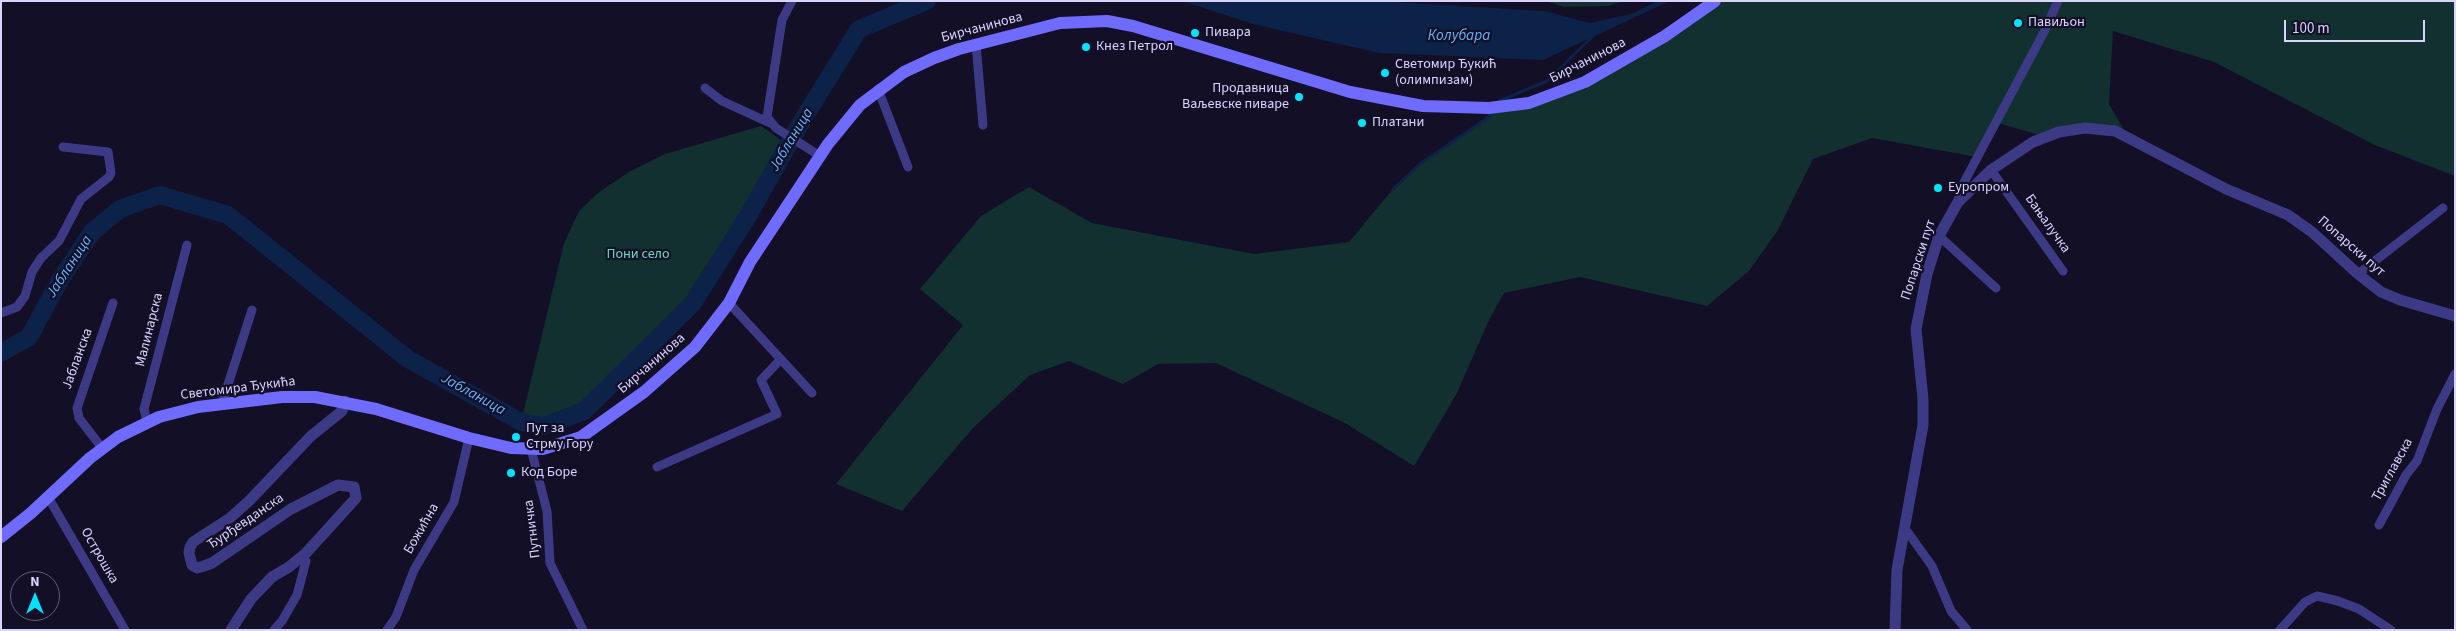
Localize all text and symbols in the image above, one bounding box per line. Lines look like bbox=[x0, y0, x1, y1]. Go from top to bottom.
street label: Бирчанинова bbox=[940, 9, 1024, 47]
scale bar bbox=[2286, 10, 2427, 42]
place label: Павиљон bbox=[2028, 15, 2085, 31]
marker: Павиљон bbox=[2012, 17, 2024, 29]
text: 100 m bbox=[2292, 18, 2330, 39]
place label: Пивара bbox=[1205, 25, 1251, 41]
marker: Пивара bbox=[1189, 27, 1201, 39]
water label: Колубара bbox=[1428, 28, 1490, 46]
street label: Бирчанинова bbox=[1547, 35, 1629, 87]
place label: Кнез Петрол bbox=[1096, 39, 1173, 55]
marker: Кнез Петрол bbox=[1080, 41, 1092, 53]
place label: Светомир Ђукић (олимпизам) bbox=[1395, 57, 1496, 90]
marker: Светомир Ђукић (олимпизам) bbox=[1379, 67, 1391, 79]
place label: Продавница Ваљевске пиваре bbox=[1182, 81, 1289, 114]
marker: Продавница Ваљевске пиваре bbox=[1293, 91, 1305, 103]
water label: Јабланица bbox=[766, 105, 818, 175]
place label: Платани bbox=[1372, 115, 1424, 131]
marker: Платани bbox=[1356, 117, 1368, 129]
place label: Еуропром bbox=[1948, 180, 2009, 196]
marker: Еуропром bbox=[1932, 182, 1944, 194]
street label: Бањалучка bbox=[2021, 191, 2073, 257]
street label: Попарски пут bbox=[2314, 213, 2388, 281]
street label: Попарски пут bbox=[1898, 217, 1940, 303]
water label: Јабланица bbox=[43, 233, 97, 301]
park label: Пони село bbox=[606, 247, 670, 263]
street label: Малинарска bbox=[133, 291, 167, 369]
street label: Јабланска bbox=[59, 326, 97, 392]
street label: Бирчанинова bbox=[615, 330, 689, 398]
water label: Јабланица bbox=[438, 370, 508, 420]
street label: Светомира Ђукића bbox=[180, 374, 296, 404]
place label: Пут за Стрму Гору bbox=[526, 421, 593, 454]
marker: Пут за Стрму Гору bbox=[510, 431, 522, 443]
street label: Триглавска bbox=[2369, 436, 2417, 504]
place label: Код Боре bbox=[521, 465, 577, 481]
marker: Код Боре bbox=[505, 467, 517, 479]
street label: Ђурђевданска bbox=[205, 490, 287, 554]
street label: Путничка bbox=[521, 499, 545, 559]
street label: Божићна bbox=[401, 501, 443, 557]
street label: Острошка bbox=[76, 525, 122, 587]
north arrow bbox=[10, 571, 60, 621]
text: N bbox=[30, 572, 40, 592]

